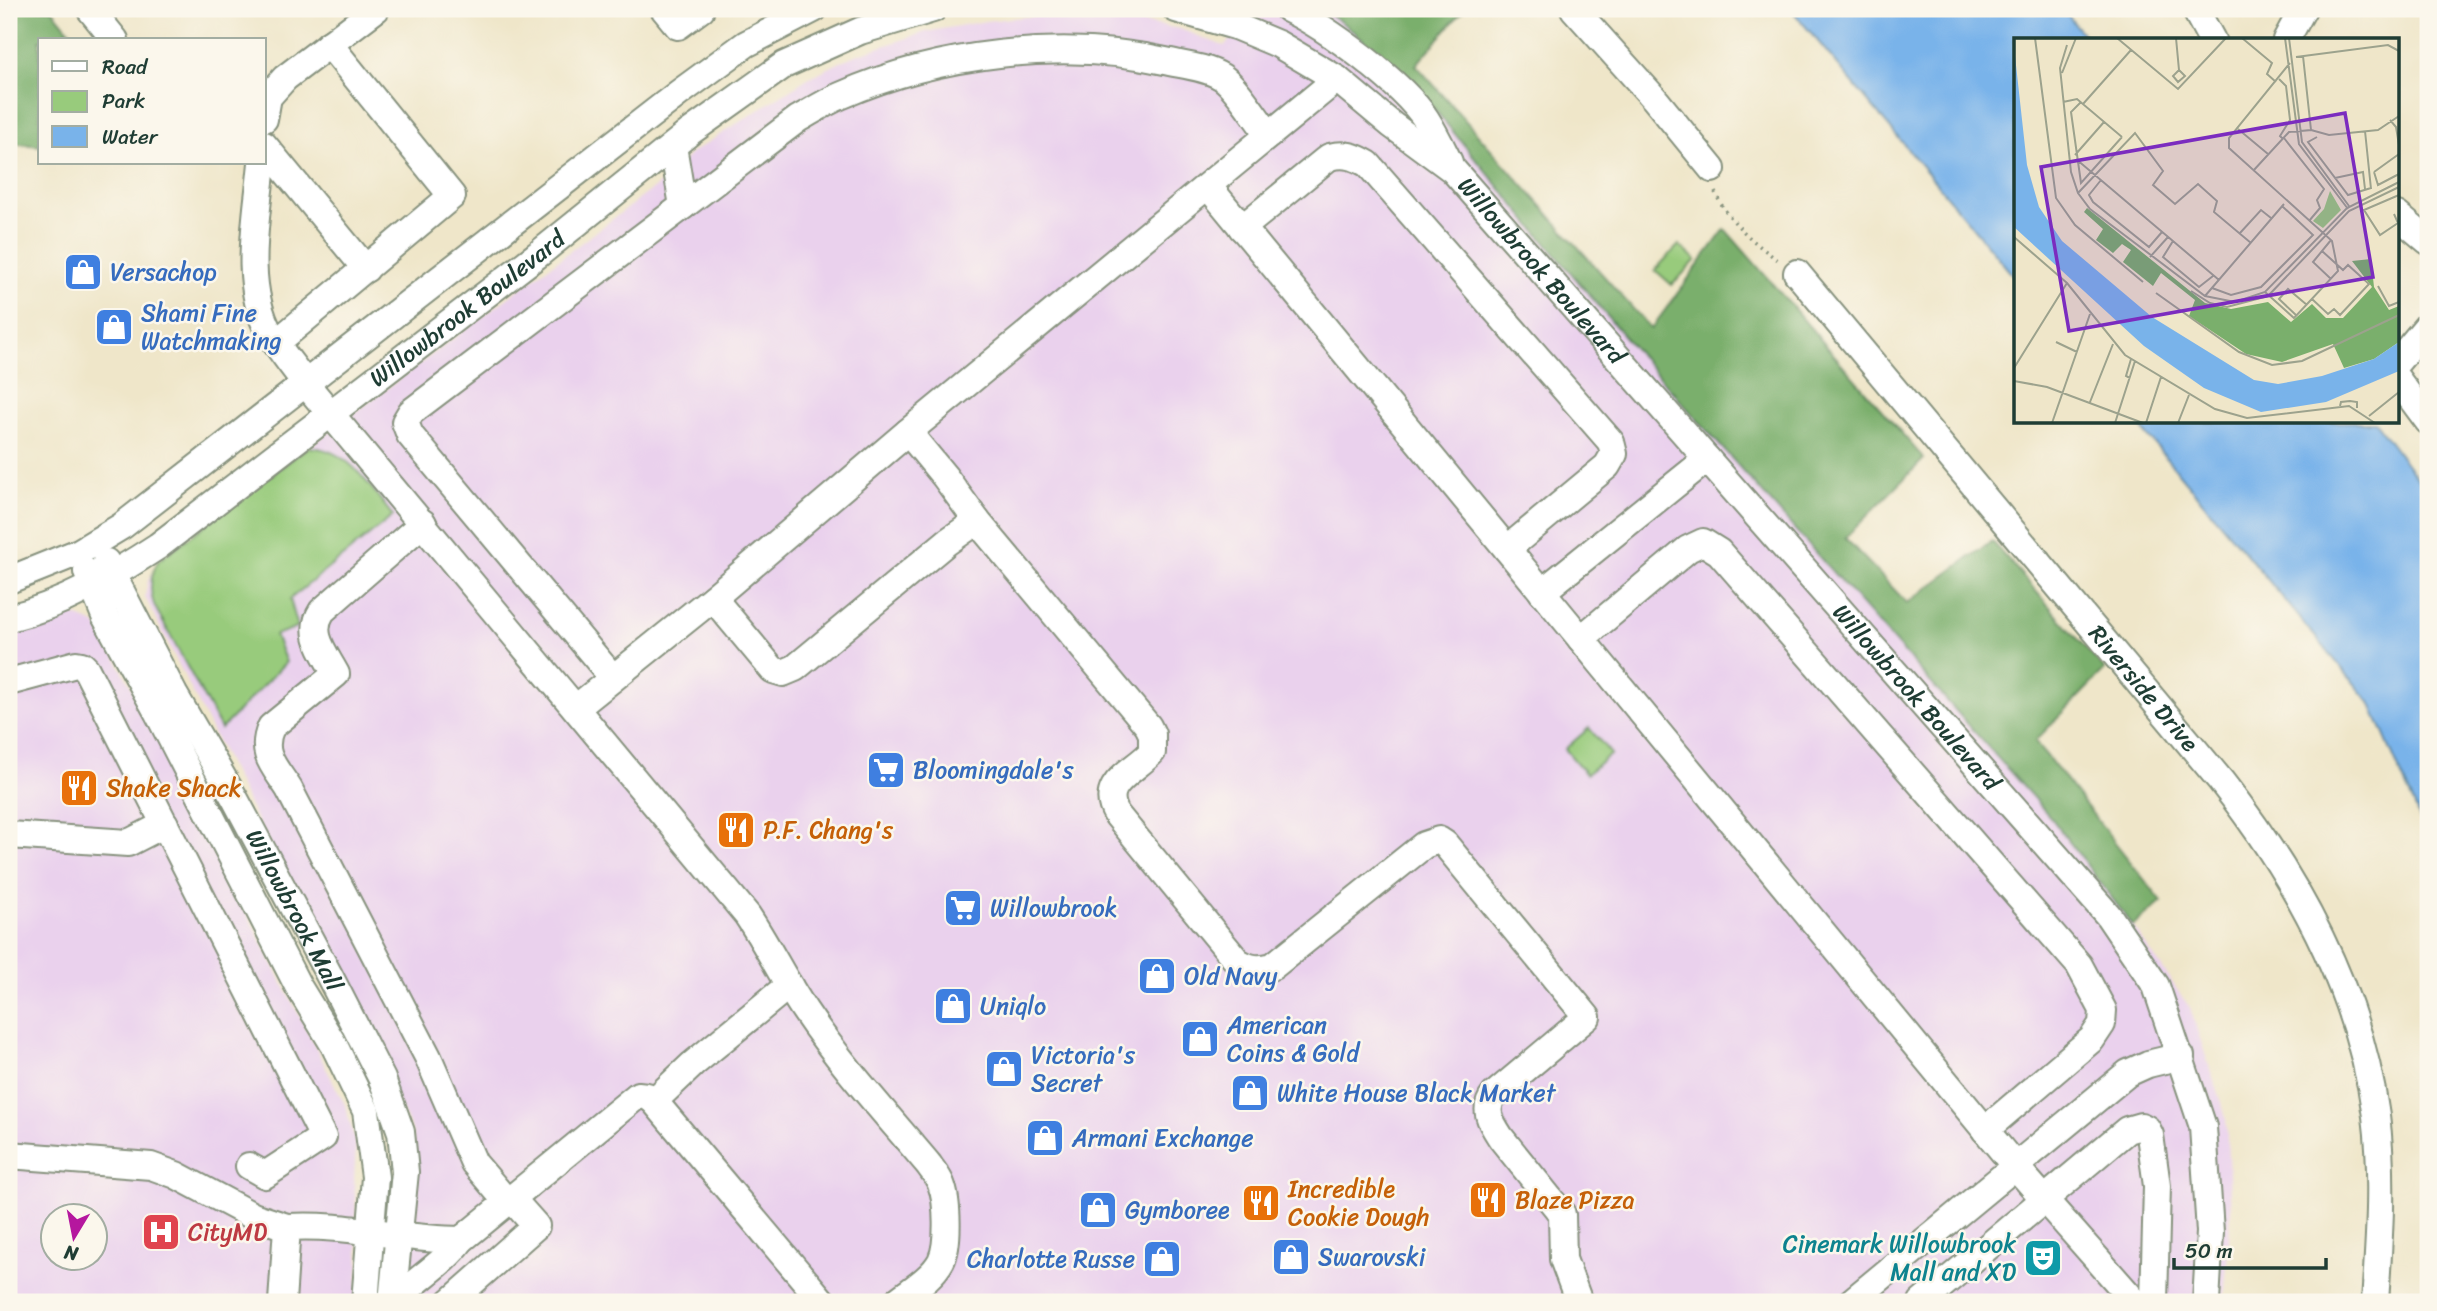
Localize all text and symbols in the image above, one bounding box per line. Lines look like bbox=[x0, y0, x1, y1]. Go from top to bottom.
legend bbox=[38, 38, 266, 164]
inset map bbox=[2014, 38, 2398, 424]
text: Road bbox=[102, 48, 149, 86]
text: Park bbox=[102, 82, 145, 120]
text: Water bbox=[102, 118, 159, 156]
street label: Willowbrook Boulevard bbox=[1447, 167, 1638, 376]
street label: Willowbrook Boulevard bbox=[360, 218, 576, 398]
shop icon: Versachop bbox=[62, 251, 104, 293]
place label: Versachop bbox=[110, 251, 217, 293]
place label: Shami Fine Watchmaking bbox=[141, 292, 282, 362]
shop icon: Shami Fine Watchmaking bbox=[93, 306, 135, 348]
street label: Willowbrook Boulevard bbox=[1822, 594, 2013, 802]
street label: Riverside Drive bbox=[2078, 615, 2210, 762]
supermarket icon: Bloomingdale's bbox=[865, 749, 907, 791]
place label: Bloomingdale's bbox=[913, 749, 1074, 791]
restaurant icon: Shake Shack bbox=[58, 767, 100, 809]
place label: Shake Shack bbox=[106, 767, 242, 809]
restaurant icon: P.F. Chang's bbox=[715, 809, 757, 851]
place label: P.F. Chang's bbox=[763, 809, 894, 851]
street label: Willowbrook Mall bbox=[234, 821, 356, 1000]
supermarket icon: Willowbrook bbox=[942, 887, 984, 929]
place label: Willowbrook bbox=[990, 887, 1117, 929]
shop icon: Old Navy bbox=[1136, 955, 1178, 997]
place label: Old Navy bbox=[1184, 955, 1278, 997]
shop icon: Uniqlo bbox=[932, 985, 974, 1027]
place label: Uniqlo bbox=[980, 985, 1046, 1027]
place label: American Coins & Gold bbox=[1226, 1004, 1361, 1074]
shop icon: American Coins & Gold bbox=[1179, 1018, 1221, 1060]
place label: Victoria's Secret bbox=[1031, 1034, 1136, 1104]
shop icon: Victoria's Secret bbox=[983, 1048, 1025, 1090]
shop icon: White House Black Market bbox=[1229, 1072, 1271, 1114]
place label: White House Black Market bbox=[1277, 1072, 1557, 1114]
shop icon: Armani Exchange bbox=[1024, 1117, 1066, 1159]
place label: Armani Exchange bbox=[1071, 1117, 1254, 1159]
place label: Incredible Cookie Dough bbox=[1287, 1168, 1429, 1238]
restaurant icon: Blaze Pizza bbox=[1467, 1179, 1509, 1221]
place label: Blaze Pizza bbox=[1515, 1179, 1635, 1221]
restaurant icon: Incredible Cookie Dough bbox=[1240, 1182, 1282, 1224]
shop icon: Gymboree bbox=[1077, 1189, 1119, 1231]
place label: Gymboree bbox=[1125, 1189, 1230, 1231]
north arrow bbox=[38, 1202, 108, 1272]
hospital icon: CityMD bbox=[140, 1211, 182, 1253]
place label: CityMD bbox=[188, 1211, 267, 1253]
place label: Cinemark Willowbrook Mall and XD bbox=[1783, 1223, 2017, 1293]
scale bar bbox=[2174, 1227, 2327, 1271]
text: 50 m bbox=[2185, 1232, 2233, 1270]
text: N bbox=[61, 1236, 81, 1271]
shop icon: Swarovski bbox=[1270, 1236, 1312, 1278]
place label: Swarovski bbox=[1318, 1236, 1426, 1278]
theatre icon: Cinemark Willowbrook Mall and XD bbox=[2022, 1237, 2064, 1279]
place label: Charlotte Russe bbox=[967, 1238, 1135, 1280]
shop icon: Charlotte Russe bbox=[1141, 1238, 1183, 1280]

